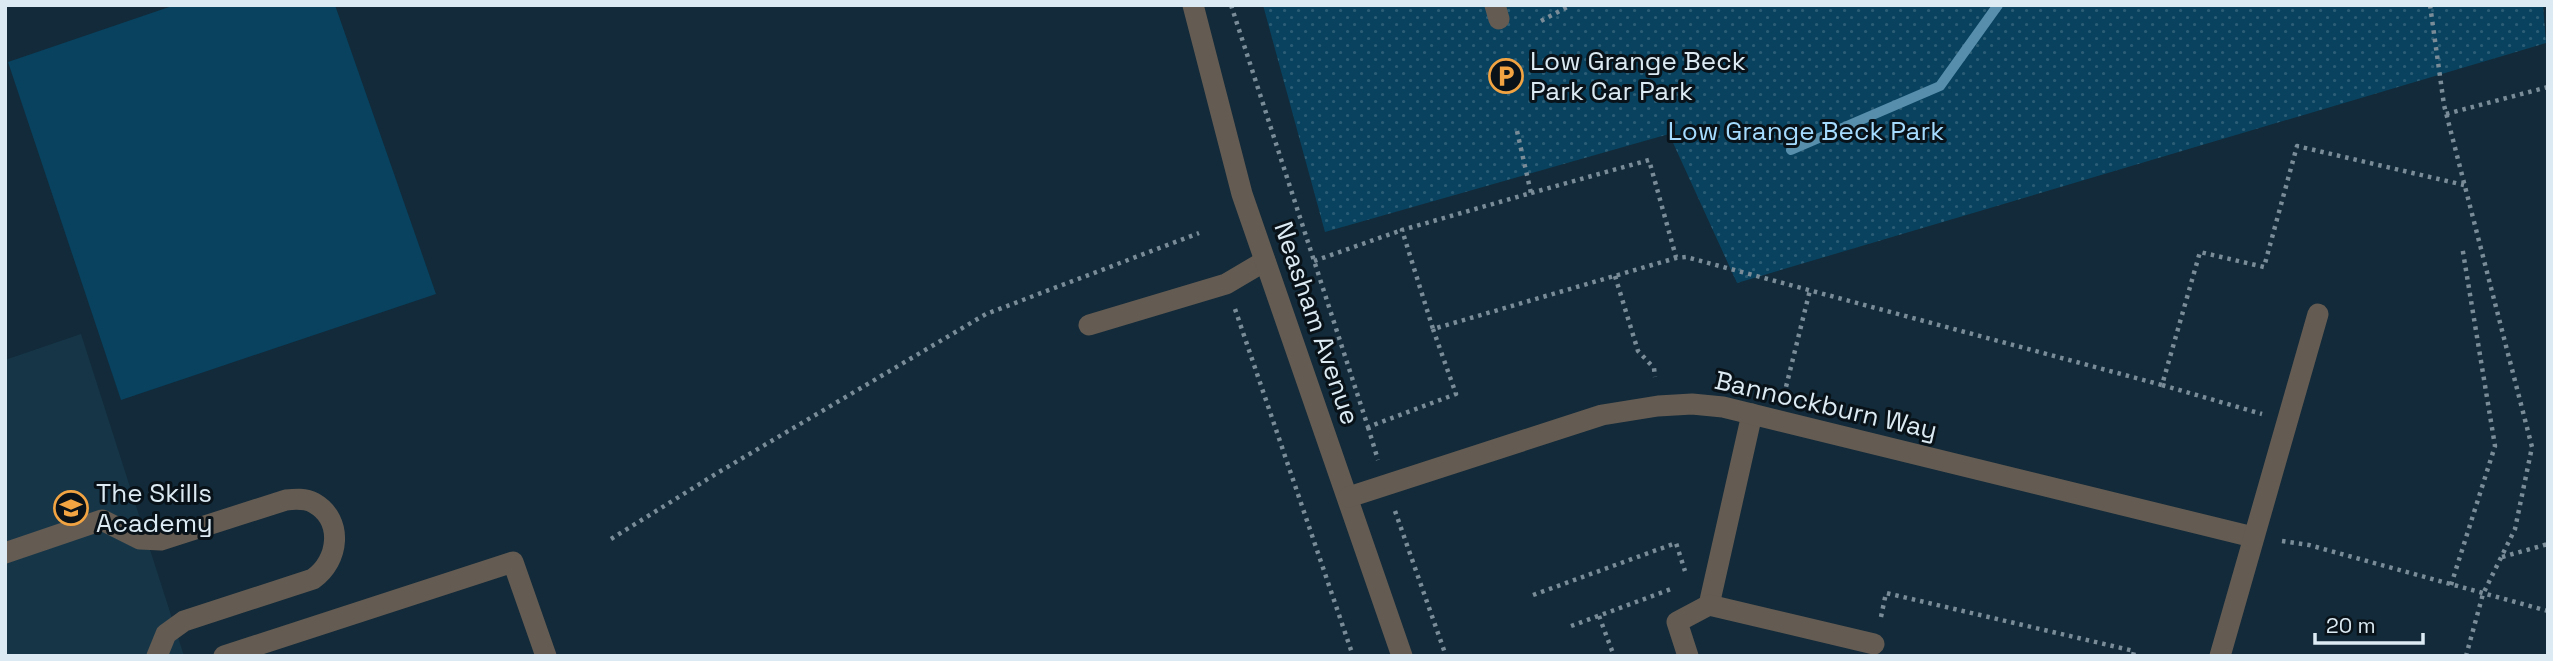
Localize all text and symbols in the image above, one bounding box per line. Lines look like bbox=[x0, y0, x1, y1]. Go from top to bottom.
place label: Low Grange Beck Park Car Park bbox=[1530, 44, 1746, 108]
parking icon: Low Grange Beck Park Car Park bbox=[1487, 57, 1525, 95]
park label: Low Grange Beck Park bbox=[1668, 114, 1944, 148]
street label: Neasham Avenue bbox=[1266, 217, 1368, 429]
street label: Bannockburn Way bbox=[1711, 363, 1941, 447]
place label: The Skills Academy bbox=[96, 476, 213, 540]
school or university icon: The Skills Academy bbox=[52, 489, 90, 527]
scale bar bbox=[2315, 602, 2424, 646]
text: 20 m bbox=[2326, 612, 2376, 639]

